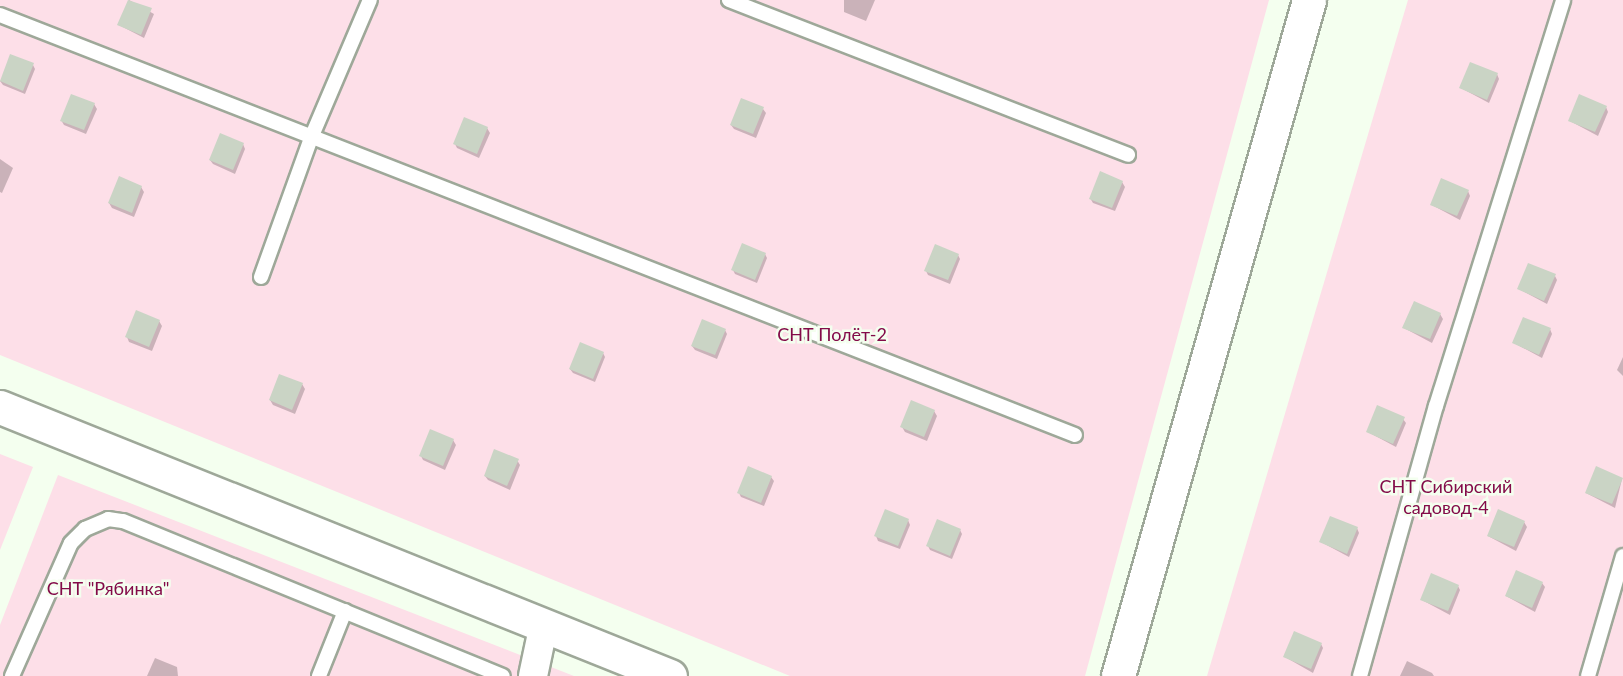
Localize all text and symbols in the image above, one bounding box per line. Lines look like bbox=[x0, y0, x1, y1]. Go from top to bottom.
park label: СНТ Полёт-2 bbox=[777, 323, 887, 345]
park label: СНТ Сибирский садовод-4 bbox=[1380, 476, 1512, 518]
park label: СНТ "Рябинка" bbox=[47, 577, 169, 599]

